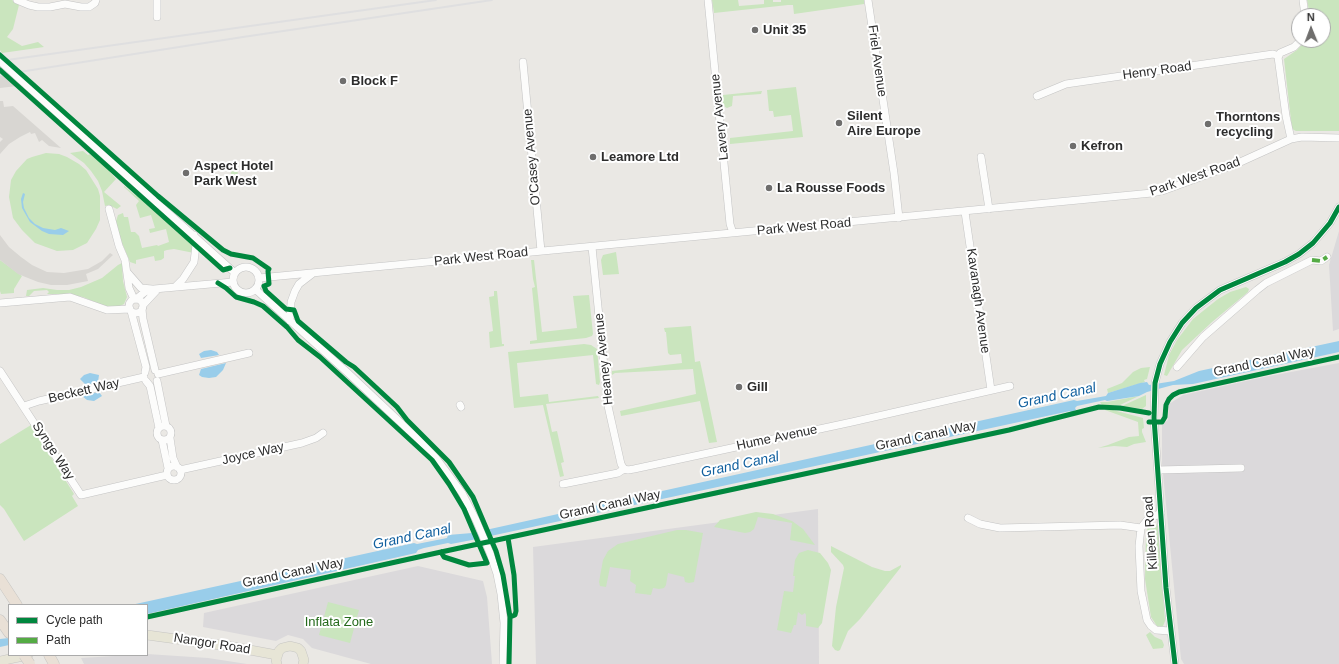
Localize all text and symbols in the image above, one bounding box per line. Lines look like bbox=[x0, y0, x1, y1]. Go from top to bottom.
north arrow bbox=[1291, 8, 1331, 48]
text: N bbox=[1307, 11, 1315, 23]
place label: Unit 35 bbox=[763, 22, 806, 38]
street label: Friel Avenue bbox=[864, 24, 890, 98]
marker: Unit 35 bbox=[750, 25, 760, 35]
street label: Henry Road bbox=[1122, 58, 1192, 84]
place label: Block F bbox=[351, 73, 398, 89]
street label: Lavery Avenue bbox=[708, 73, 732, 161]
marker: Block F bbox=[338, 76, 348, 86]
street label: O'Casey Avenue bbox=[520, 108, 544, 206]
place label: Silent Aire Europe bbox=[847, 108, 921, 139]
place label: Thorntons recycling bbox=[1216, 109, 1280, 140]
marker: Silent Aire Europe bbox=[834, 118, 844, 128]
marker: Thorntons recycling bbox=[1203, 119, 1213, 129]
place label: Kefron bbox=[1081, 138, 1123, 154]
marker: Kefron bbox=[1068, 141, 1078, 151]
place label: Leamore Ltd bbox=[601, 149, 679, 165]
marker: Leamore Ltd bbox=[588, 152, 598, 162]
street label: Park West Road bbox=[1148, 154, 1242, 200]
place label: Aspect Hotel Park West bbox=[194, 158, 273, 189]
marker: Aspect Hotel Park West bbox=[181, 168, 191, 178]
place label: La Rousse Foods bbox=[777, 180, 885, 196]
marker: La Rousse Foods bbox=[764, 183, 774, 193]
street label: Park West Road bbox=[756, 215, 852, 239]
street label: Park West Road bbox=[433, 244, 529, 270]
street label: Kavanagh Avenue bbox=[963, 247, 993, 355]
street label: Heaney Avenue bbox=[591, 312, 617, 406]
street label: Grand Canal Way bbox=[1212, 344, 1316, 380]
street label: Beckett Way bbox=[47, 375, 121, 407]
place label: Gill bbox=[747, 379, 768, 395]
water label: Grand Canal bbox=[1016, 380, 1098, 412]
marker: Gill bbox=[734, 382, 744, 392]
street label: Grand Canal Way bbox=[874, 418, 978, 454]
street label: Synge Way bbox=[28, 419, 78, 483]
street label: Hume Avenue bbox=[735, 422, 819, 454]
street label: Joyce Way bbox=[221, 439, 285, 469]
water label: Grand Canal bbox=[699, 449, 781, 481]
street label: Grand Canal Way bbox=[558, 487, 662, 523]
street label: Killeen Road bbox=[1141, 496, 1161, 570]
water label: Grand Canal bbox=[371, 521, 453, 553]
street label: Grand Canal Way bbox=[241, 555, 345, 591]
legend bbox=[8, 604, 148, 656]
text: Cycle path bbox=[46, 613, 103, 627]
park label: Inflata Zone bbox=[305, 614, 373, 630]
street label: Nangor Road bbox=[173, 630, 251, 658]
text: Path bbox=[46, 633, 71, 647]

